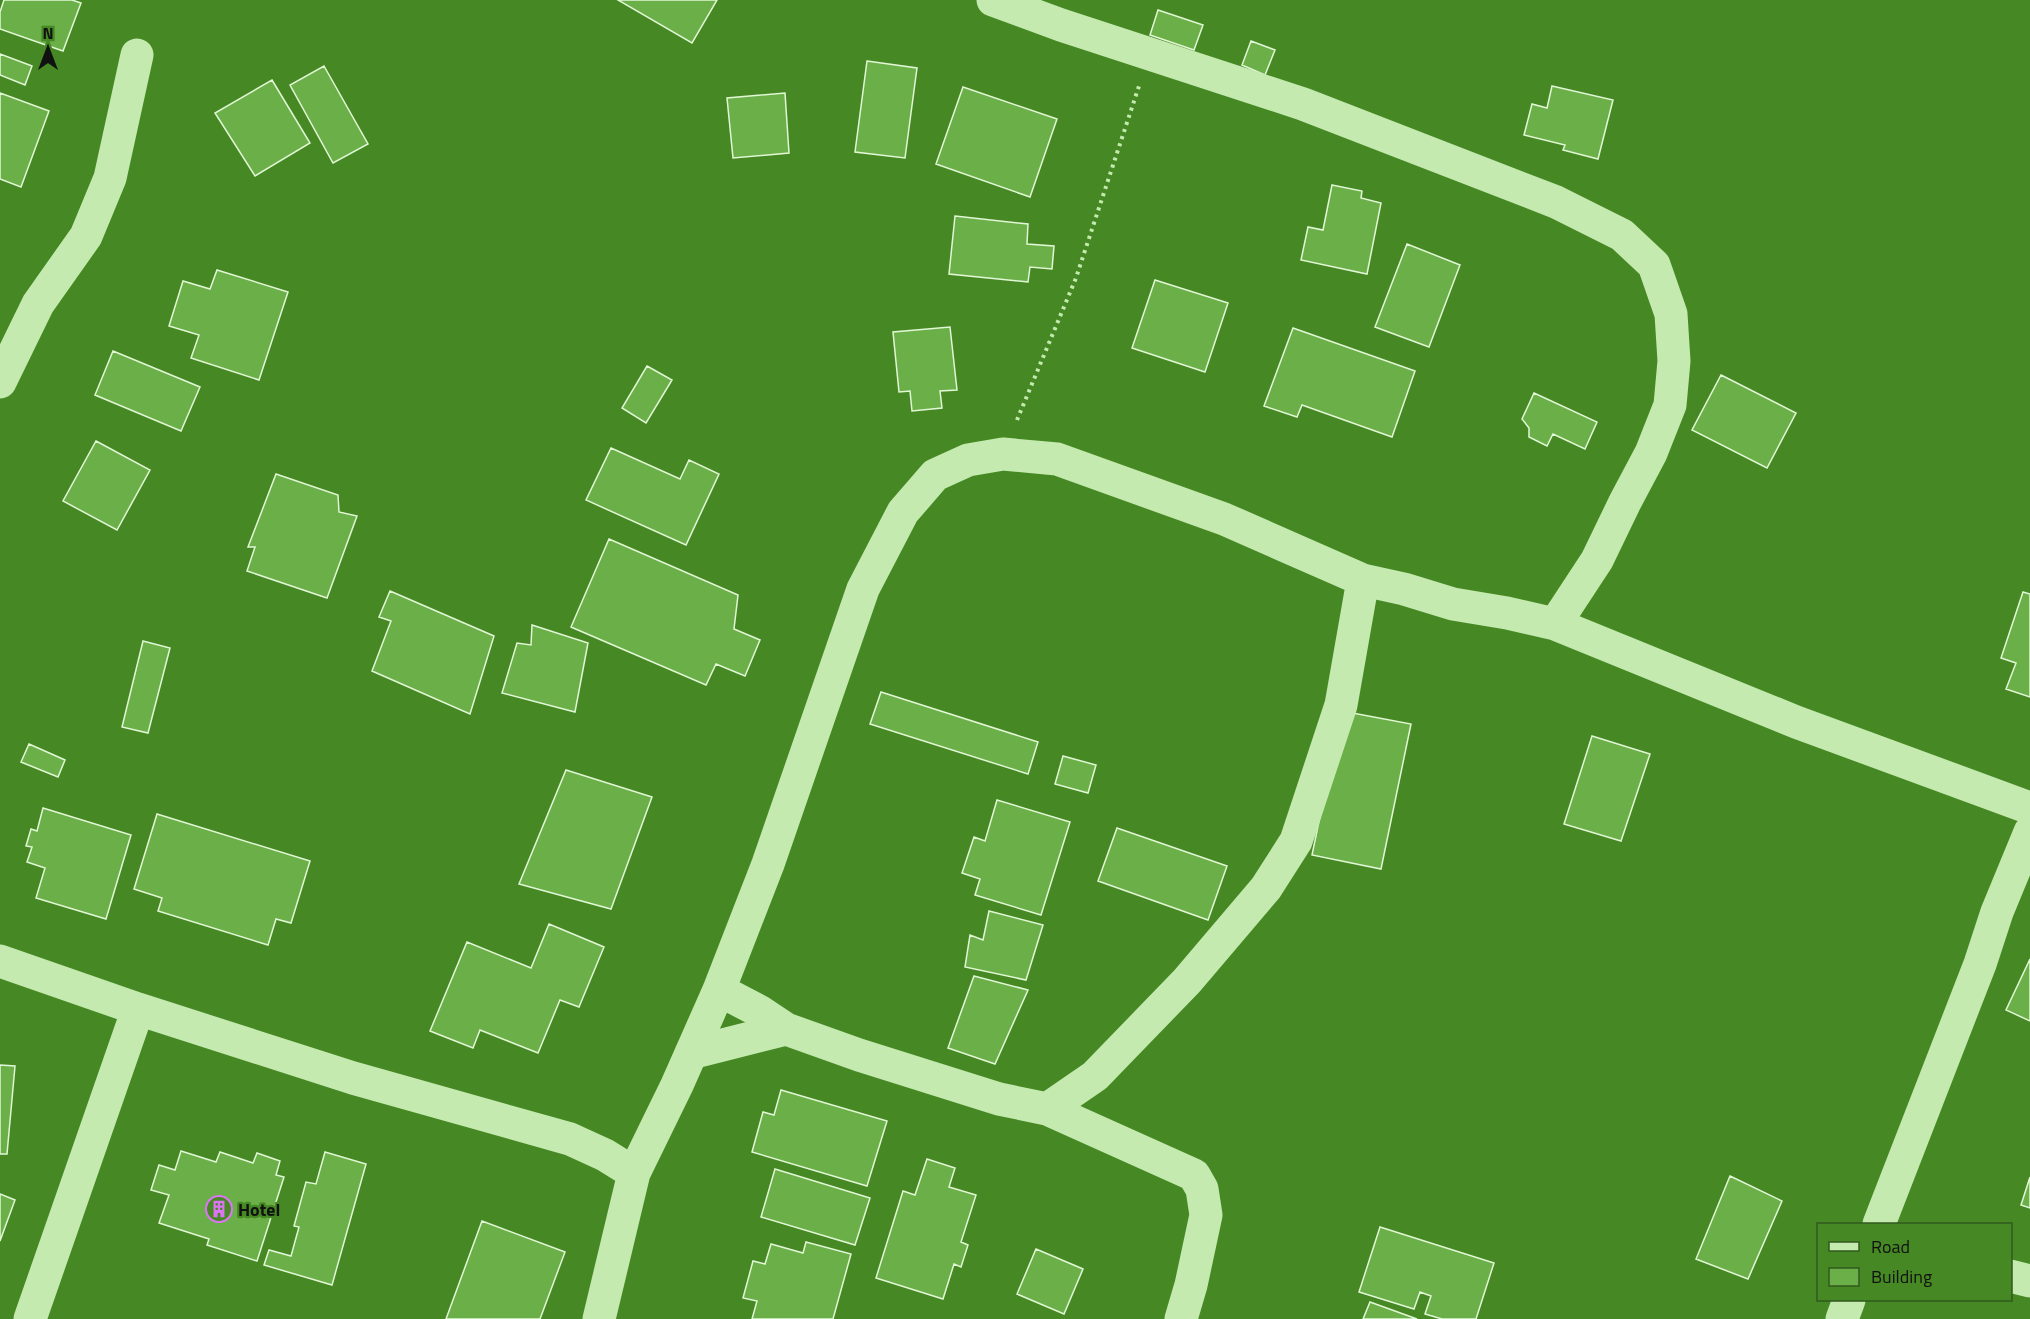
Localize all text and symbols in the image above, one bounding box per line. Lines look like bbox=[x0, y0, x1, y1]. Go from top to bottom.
north arrow bbox=[18, 18, 78, 78]
text: N bbox=[42, 21, 54, 45]
building icon: Hotel bbox=[204, 1194, 234, 1224]
place label: Hotel bbox=[238, 1196, 280, 1223]
legend bbox=[1817, 1223, 2012, 1301]
text: Road bbox=[1871, 1233, 1910, 1260]
text: Building bbox=[1871, 1263, 1932, 1290]

